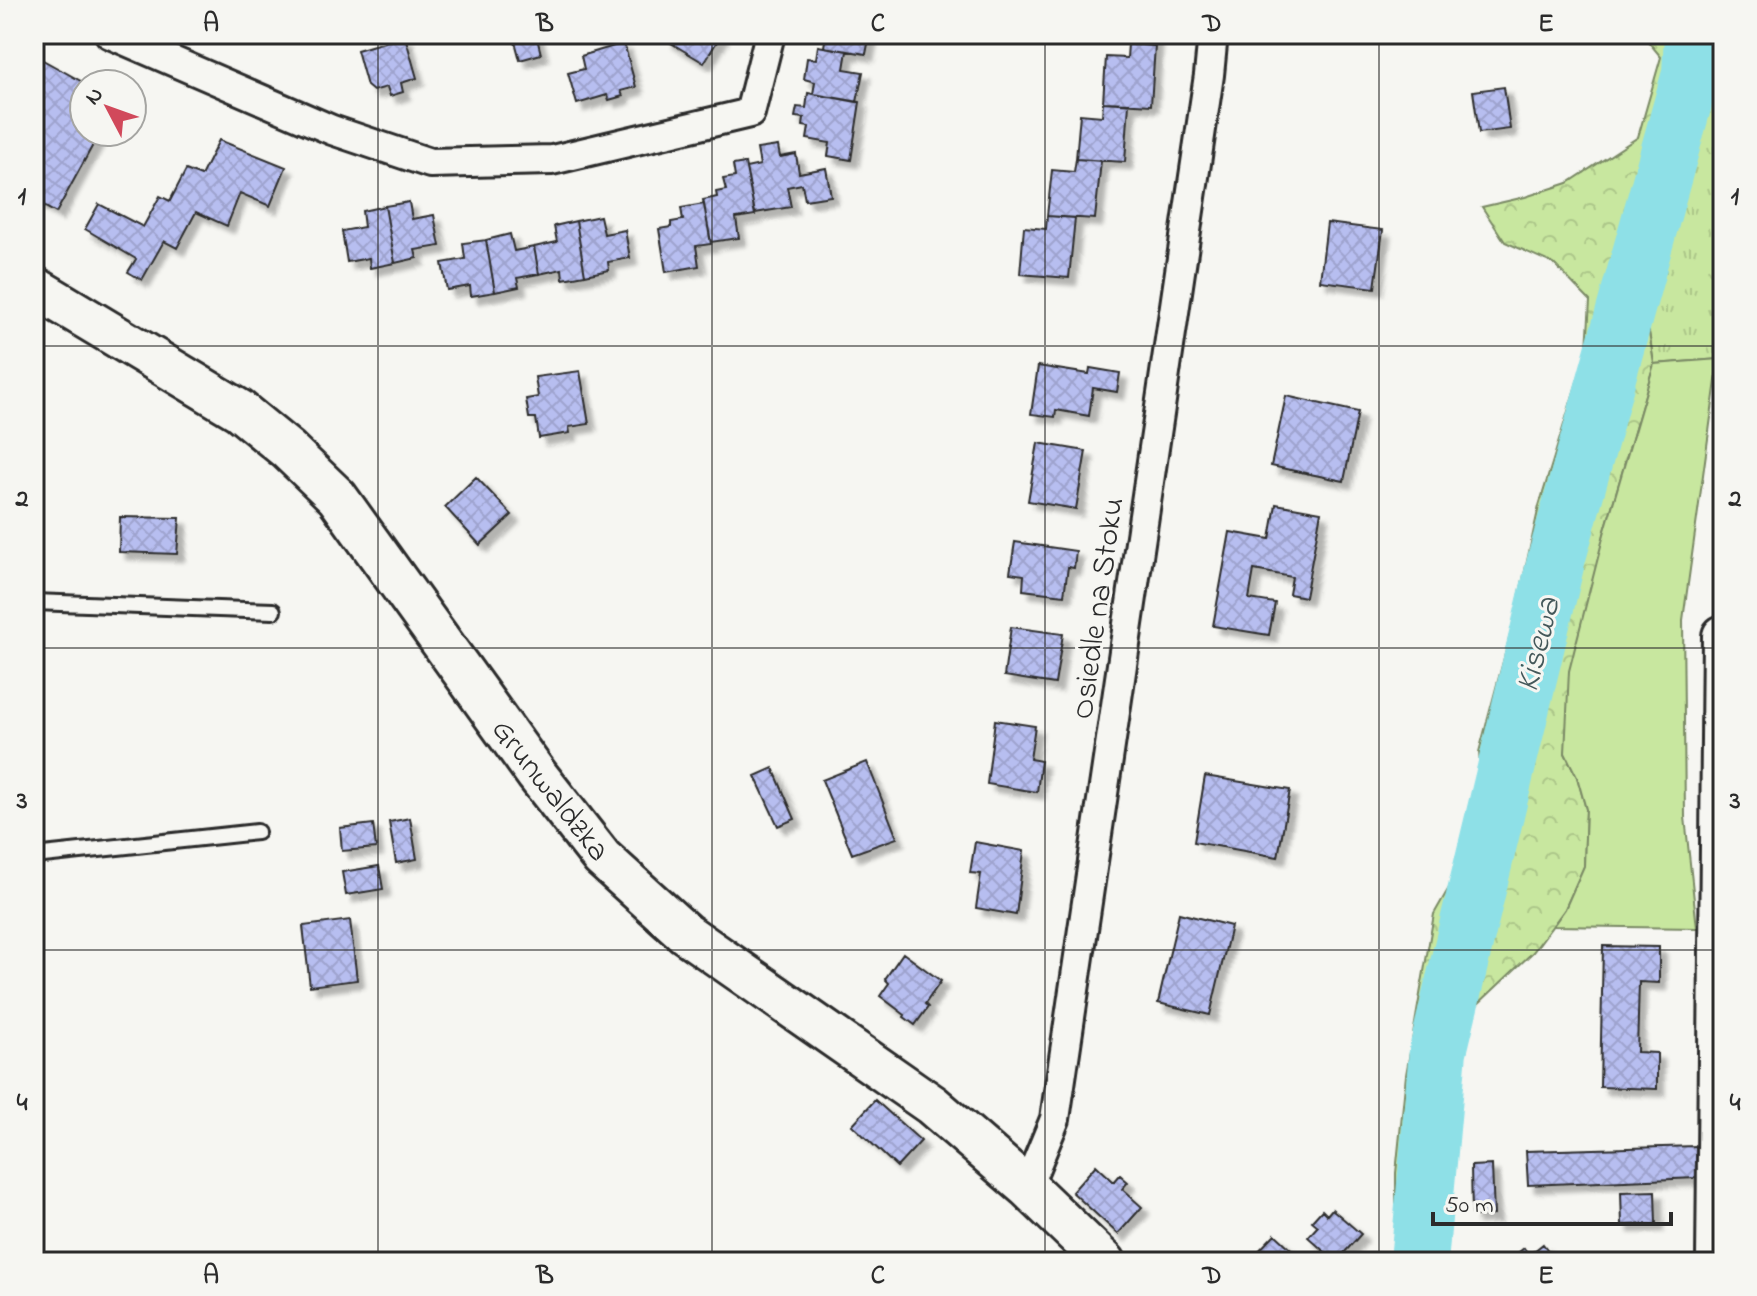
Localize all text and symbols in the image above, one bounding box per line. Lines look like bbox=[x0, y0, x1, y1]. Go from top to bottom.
text: A bbox=[203, 6, 219, 44]
text: B bbox=[535, 6, 554, 44]
text: C bbox=[871, 6, 885, 44]
text: D bbox=[1201, 6, 1222, 44]
text: E bbox=[1538, 6, 1554, 44]
north arrow bbox=[68, 68, 148, 148]
text: N bbox=[78, 81, 112, 113]
text: 1 bbox=[18, 179, 27, 217]
text: 1 bbox=[1731, 179, 1740, 217]
text: 2 bbox=[15, 481, 29, 519]
text: 2 bbox=[1728, 481, 1742, 519]
street label: Osiedle na Stoku bbox=[1061, 495, 1138, 722]
water label: Kisewa bbox=[1504, 592, 1576, 697]
street label: Grunwaldzka bbox=[478, 710, 620, 873]
text: 3 bbox=[16, 783, 28, 821]
text: 3 bbox=[1729, 783, 1741, 821]
text: 4 bbox=[17, 1085, 28, 1123]
text: 4 bbox=[1730, 1085, 1741, 1123]
scale bar bbox=[1433, 1176, 1671, 1226]
text: 50 m bbox=[1445, 1189, 1494, 1224]
text: A bbox=[203, 1258, 219, 1296]
text: B bbox=[535, 1258, 554, 1296]
text: C bbox=[871, 1258, 885, 1296]
text: D bbox=[1201, 1258, 1222, 1296]
text: E bbox=[1538, 1258, 1554, 1296]

